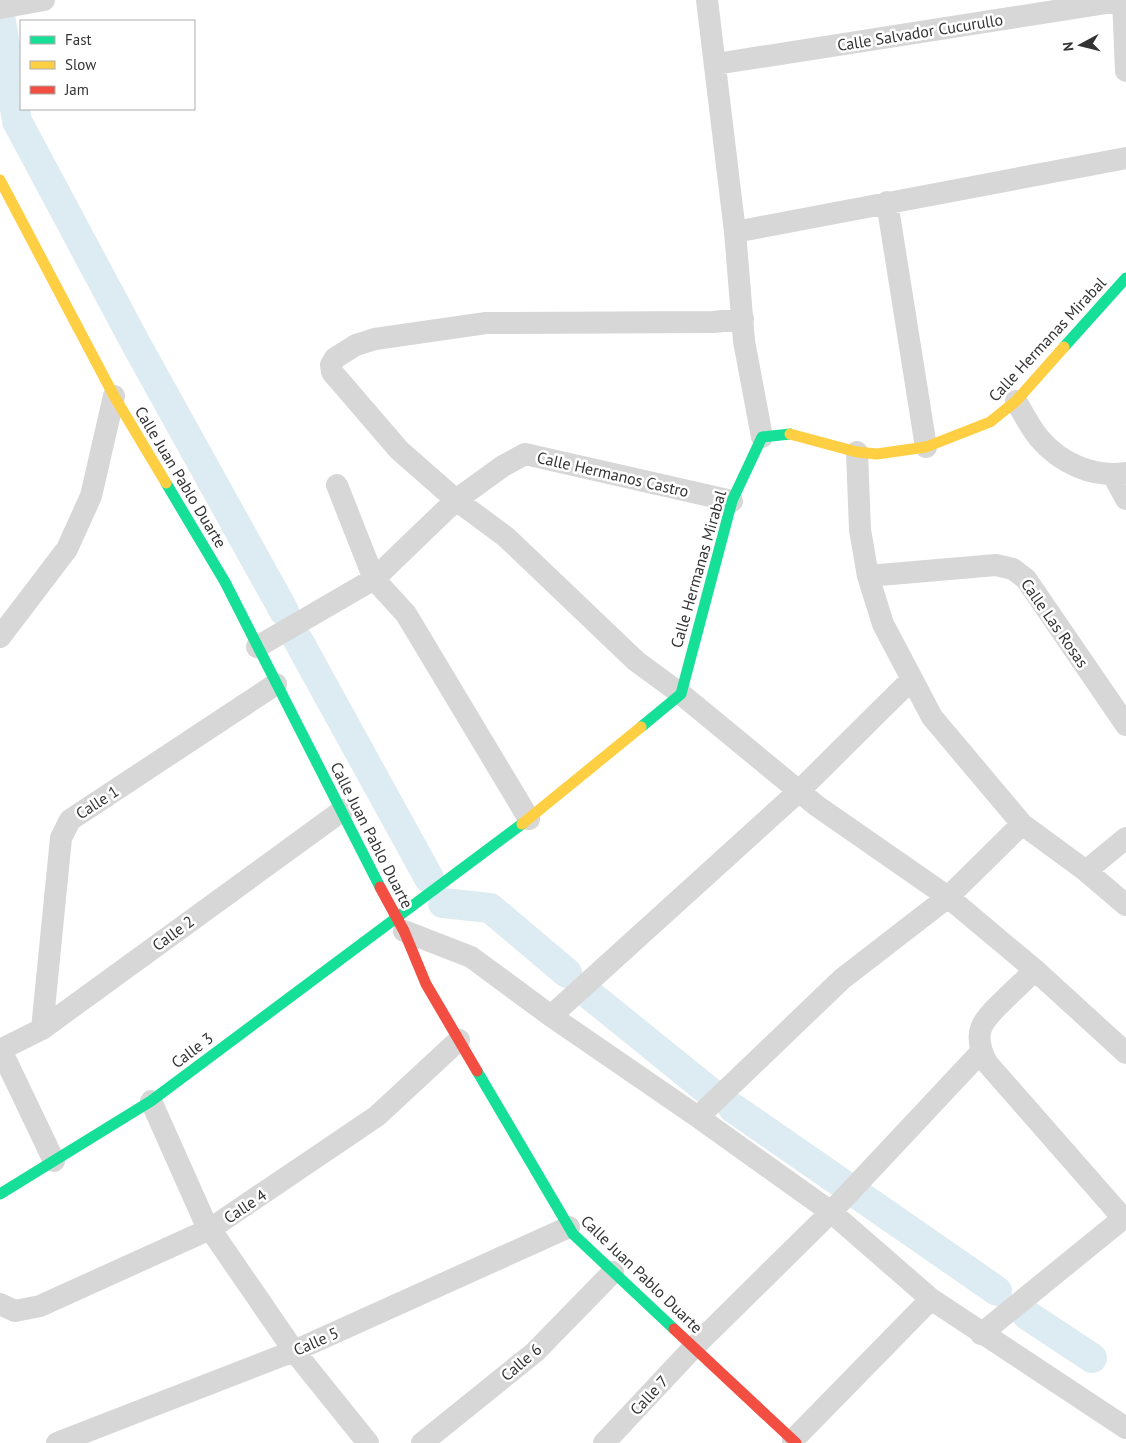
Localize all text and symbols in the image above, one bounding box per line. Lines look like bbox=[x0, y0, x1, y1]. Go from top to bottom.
street label: Calle Salvador Cucurullo bbox=[836, 9, 1004, 55]
legend bbox=[20, 20, 195, 110]
north arrow bbox=[1056, 20, 1106, 70]
text: Fast bbox=[65, 30, 92, 49]
text: N bbox=[1059, 41, 1078, 52]
text: Slow bbox=[65, 55, 96, 74]
text: Jam bbox=[64, 80, 89, 99]
street label: Calle Hermanas Mirabal bbox=[984, 272, 1110, 405]
street label: Calle Juan Pablo Duarte bbox=[131, 403, 231, 551]
street label: Calle Hermanos Castro bbox=[535, 447, 691, 501]
street label: Calle Hermanas Mirabal bbox=[666, 488, 730, 650]
street label: Calle Las Rosas bbox=[1017, 575, 1093, 672]
street label: Calle Juan Pablo Duarte bbox=[326, 758, 418, 912]
street label: Calle 1 bbox=[72, 781, 122, 823]
street label: Calle 2 bbox=[148, 911, 198, 955]
street label: Calle 3 bbox=[167, 1028, 217, 1072]
street label: Calle 4 bbox=[220, 1184, 270, 1228]
street label: Calle Juan Pablo Duarte bbox=[577, 1211, 707, 1337]
street label: Calle 5 bbox=[290, 1322, 342, 1360]
street label: Calle 6 bbox=[497, 1339, 545, 1385]
street label: Calle 7 bbox=[626, 1371, 672, 1419]

